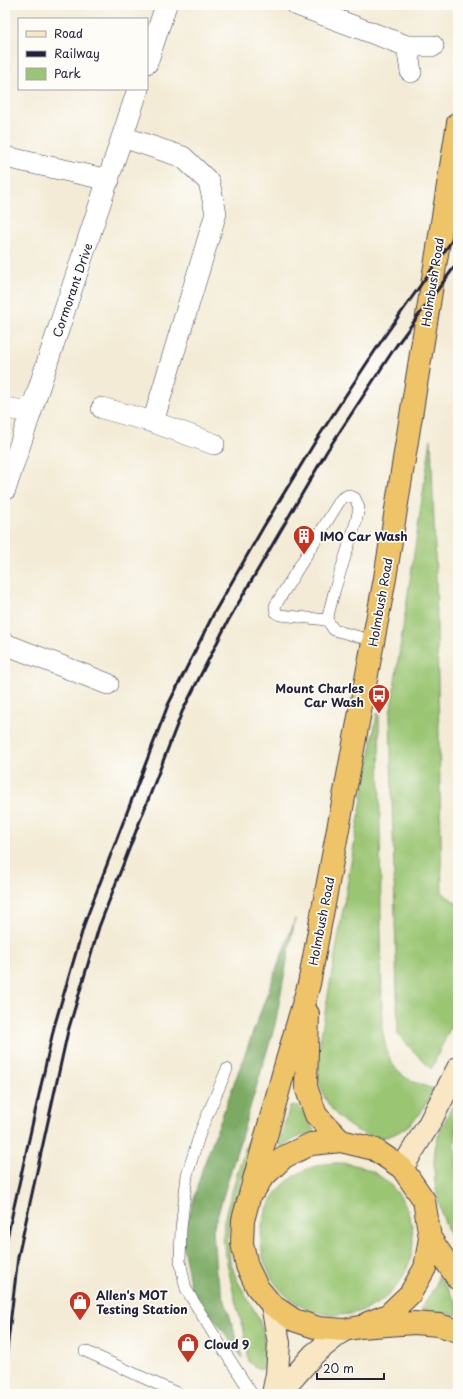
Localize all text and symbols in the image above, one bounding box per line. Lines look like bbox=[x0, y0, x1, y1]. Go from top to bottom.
legend bbox=[18, 18, 148, 90]
text: Road bbox=[54, 24, 83, 42]
text: Railway bbox=[54, 44, 100, 62]
text: Park bbox=[54, 64, 81, 82]
street label: Holmbush Road bbox=[416, 236, 448, 328]
street label: Cormorant Drive bbox=[47, 240, 97, 340]
building icon: IMO Car Wash bbox=[291, 523, 317, 556]
place label: IMO Car Wash bbox=[320, 527, 408, 545]
street label: Holmbush Road bbox=[363, 556, 397, 648]
place label: Mount Charles Car Wash bbox=[275, 679, 364, 711]
bus stop icon: Mount Charles Car Wash bbox=[366, 682, 392, 715]
street label: Holmbush Road bbox=[304, 875, 338, 967]
place label: Allen's MOT Testing Station bbox=[96, 1286, 188, 1318]
shop icon: Allen's MOT Testing Station bbox=[67, 1289, 93, 1322]
shop icon: Cloud 9 bbox=[175, 1331, 201, 1364]
place label: Cloud 9 bbox=[204, 1335, 249, 1353]
scale bar bbox=[317, 1355, 384, 1381]
text: 20 m bbox=[323, 1359, 354, 1377]

